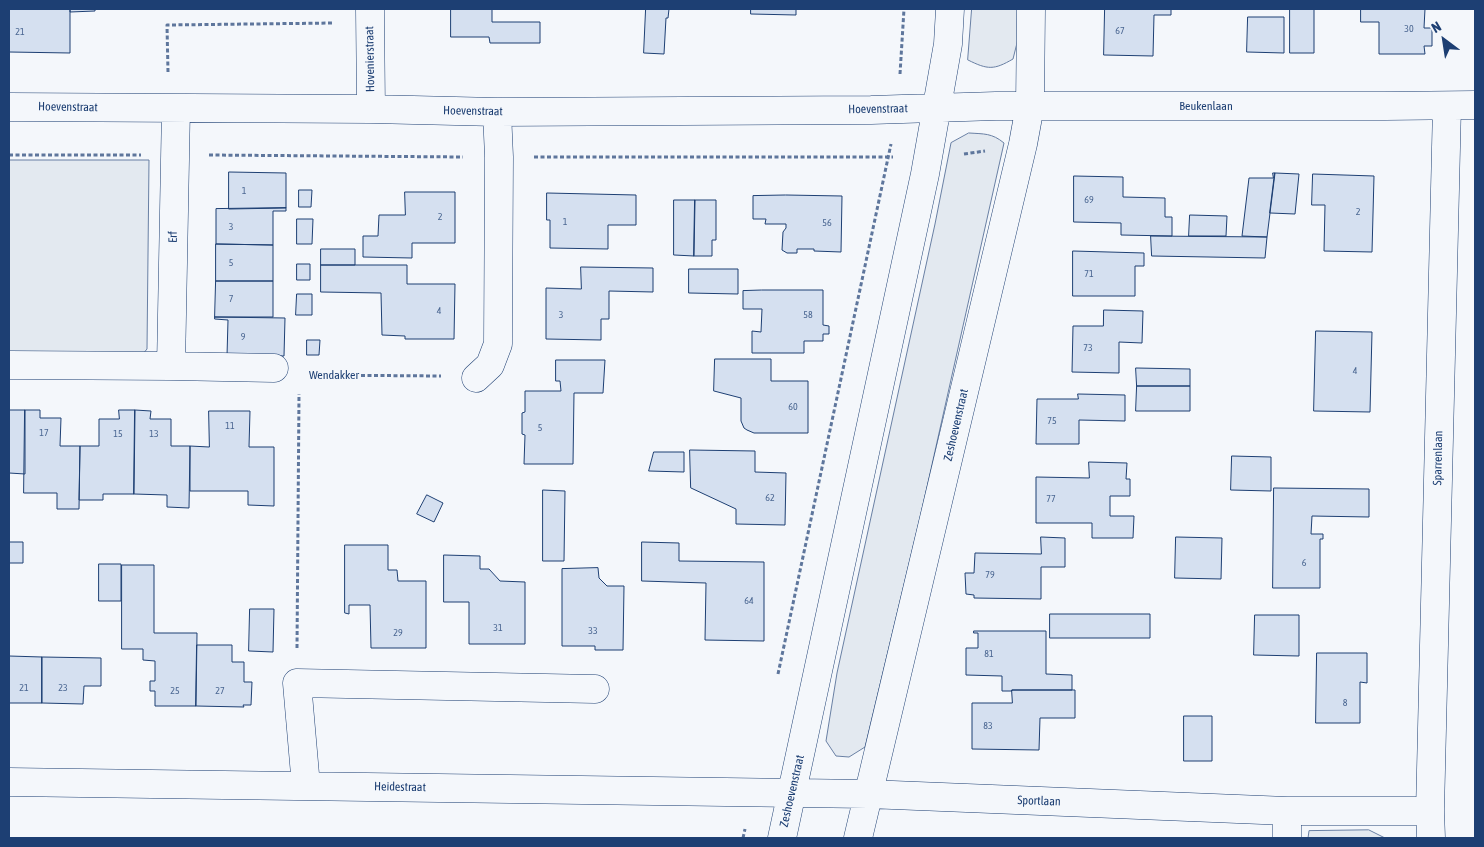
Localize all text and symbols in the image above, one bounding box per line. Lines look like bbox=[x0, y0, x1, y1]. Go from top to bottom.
north arrow bbox=[1419, 15, 1469, 65]
text: N bbox=[1429, 18, 1444, 36]
house number: 30 bbox=[1404, 23, 1414, 35]
house number: 67 bbox=[1115, 25, 1125, 37]
house number: 21 bbox=[15, 26, 25, 38]
street label: Hovenierstraat bbox=[362, 26, 378, 92]
street label: Hoevenstraat bbox=[38, 99, 98, 115]
street label: Beukenlaan bbox=[1179, 99, 1233, 113]
street label: Hoevenstraat bbox=[848, 101, 908, 117]
street label: Hoevenstraat bbox=[443, 103, 503, 119]
house number: 1 bbox=[242, 185, 246, 197]
house number: 69 bbox=[1084, 194, 1094, 206]
house number: 2 bbox=[1356, 206, 1360, 218]
house number: 2 bbox=[438, 211, 442, 223]
house number: 1 bbox=[563, 216, 567, 228]
house number: 56 bbox=[822, 217, 832, 229]
house number: 3 bbox=[229, 221, 233, 233]
street label: Erf bbox=[166, 231, 180, 243]
house number: 5 bbox=[229, 257, 233, 269]
house number: 71 bbox=[1084, 268, 1094, 280]
house number: 7 bbox=[229, 293, 233, 305]
house number: 4 bbox=[437, 305, 441, 317]
house number: 3 bbox=[559, 309, 563, 321]
house number: 58 bbox=[803, 309, 813, 321]
house number: 9 bbox=[241, 331, 245, 343]
house number: 73 bbox=[1083, 342, 1093, 354]
house number: 4 bbox=[1353, 365, 1357, 377]
street label: Wendakker bbox=[309, 368, 359, 382]
street label: Zeshoevenstraat bbox=[941, 388, 971, 462]
house number: 60 bbox=[788, 401, 798, 413]
house number: 75 bbox=[1047, 415, 1057, 427]
house number: 11 bbox=[225, 420, 235, 432]
house number: 5 bbox=[538, 422, 542, 434]
house number: 17 bbox=[39, 427, 49, 439]
house number: 15 bbox=[113, 428, 123, 440]
house number: 13 bbox=[149, 428, 159, 440]
street label: Sparrenlaan bbox=[1430, 430, 1446, 486]
house number: 62 bbox=[765, 492, 775, 504]
house number: 77 bbox=[1046, 493, 1056, 505]
house number: 6 bbox=[1302, 557, 1306, 569]
house number: 79 bbox=[985, 569, 995, 581]
house number: 64 bbox=[744, 595, 754, 607]
house number: 31 bbox=[493, 622, 503, 634]
house number: 33 bbox=[588, 625, 598, 637]
house number: 29 bbox=[393, 627, 403, 639]
house number: 81 bbox=[984, 648, 994, 660]
house number: 21 bbox=[19, 682, 29, 694]
house number: 23 bbox=[58, 682, 68, 694]
house number: 25 bbox=[170, 685, 180, 697]
house number: 27 bbox=[215, 685, 225, 697]
house number: 8 bbox=[1343, 697, 1347, 709]
house number: 83 bbox=[983, 720, 993, 732]
street label: Zeshoevenstraat bbox=[777, 754, 807, 828]
street label: Heidestraat bbox=[374, 779, 426, 795]
street label: Sportlaan bbox=[1017, 793, 1061, 809]

